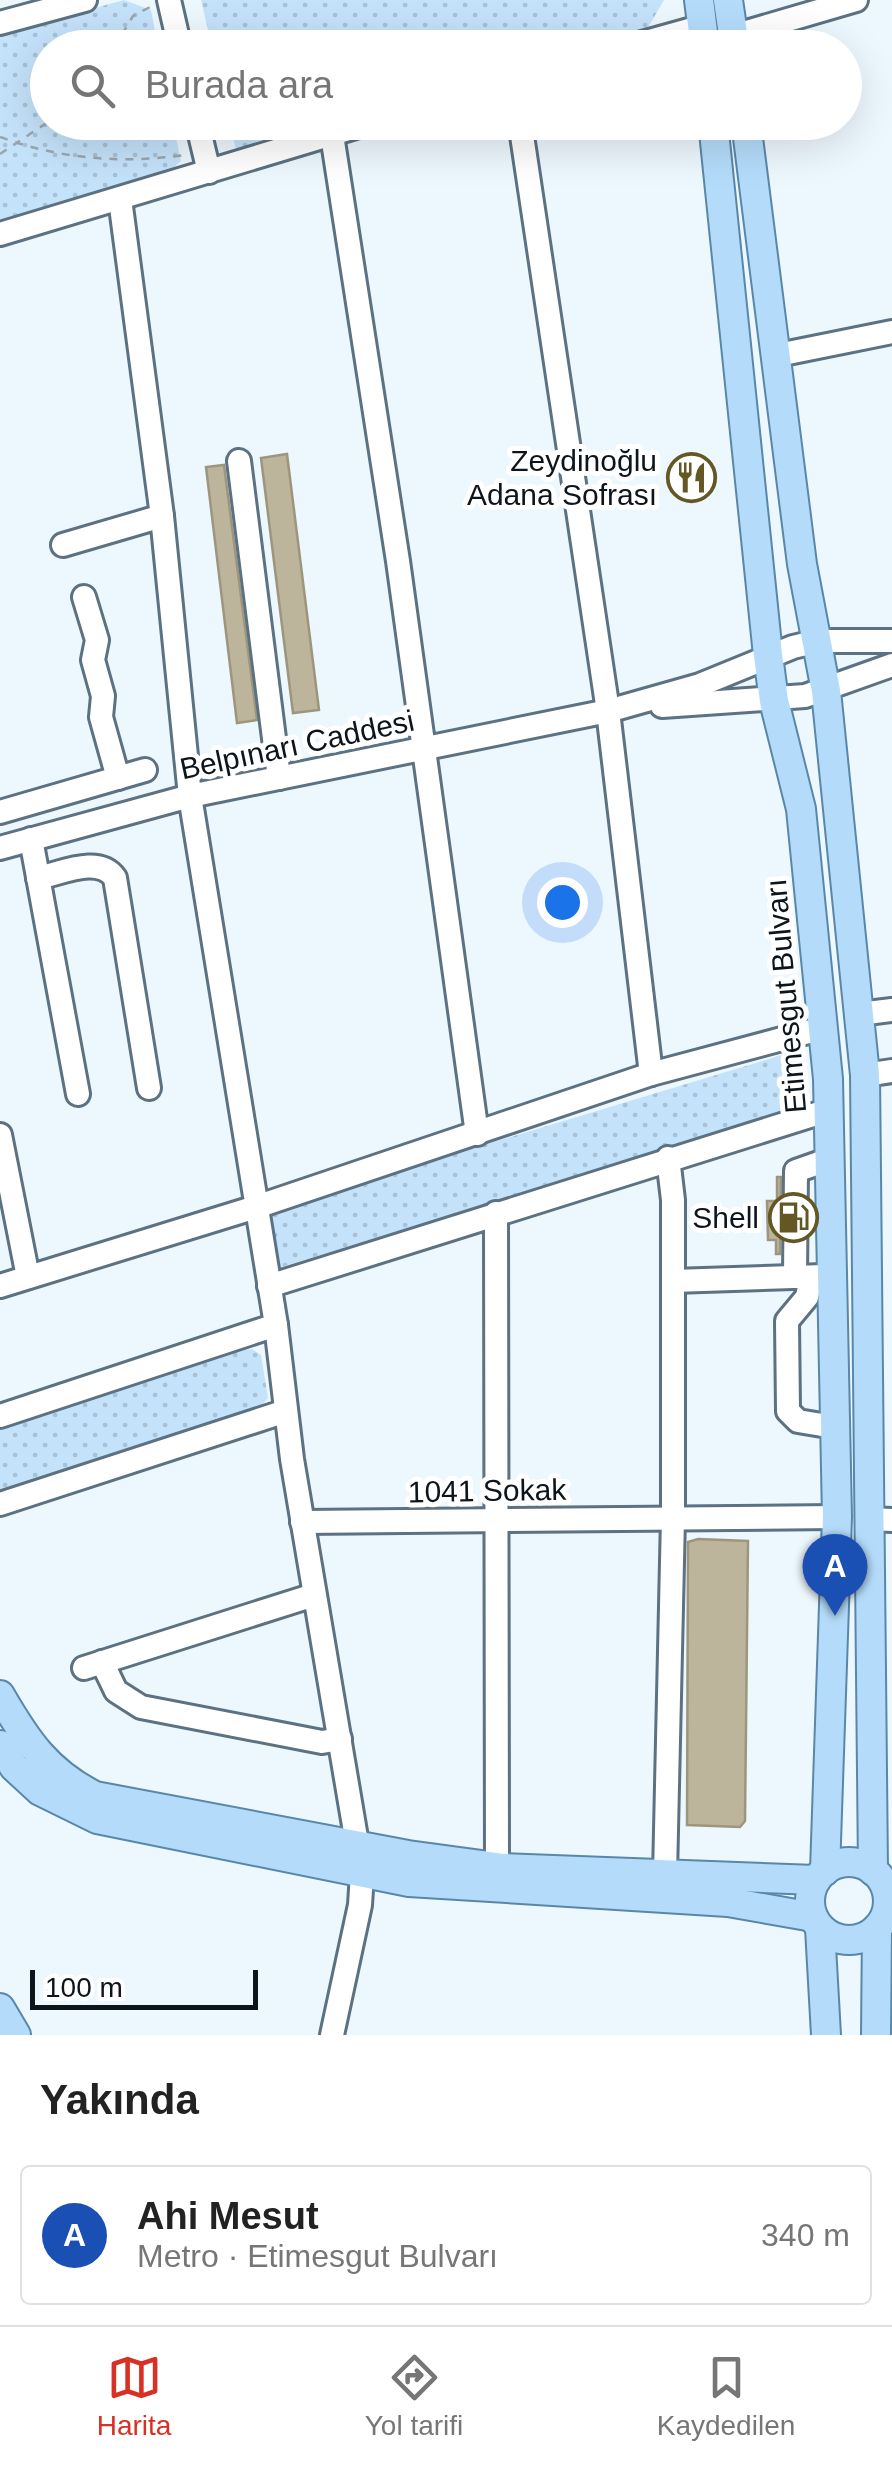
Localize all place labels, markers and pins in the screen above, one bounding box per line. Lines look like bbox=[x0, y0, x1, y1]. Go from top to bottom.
place label: Zeydinoğlu Adana Sofrası bbox=[467, 444, 657, 511]
restaurant icon: Zeydinoğlu Adana Sofrası bbox=[666, 452, 718, 504]
fuel station icon: Shell bbox=[768, 1192, 820, 1244]
place label: Shell bbox=[692, 1201, 759, 1234]
pin: A bbox=[802, 1534, 868, 1616]

